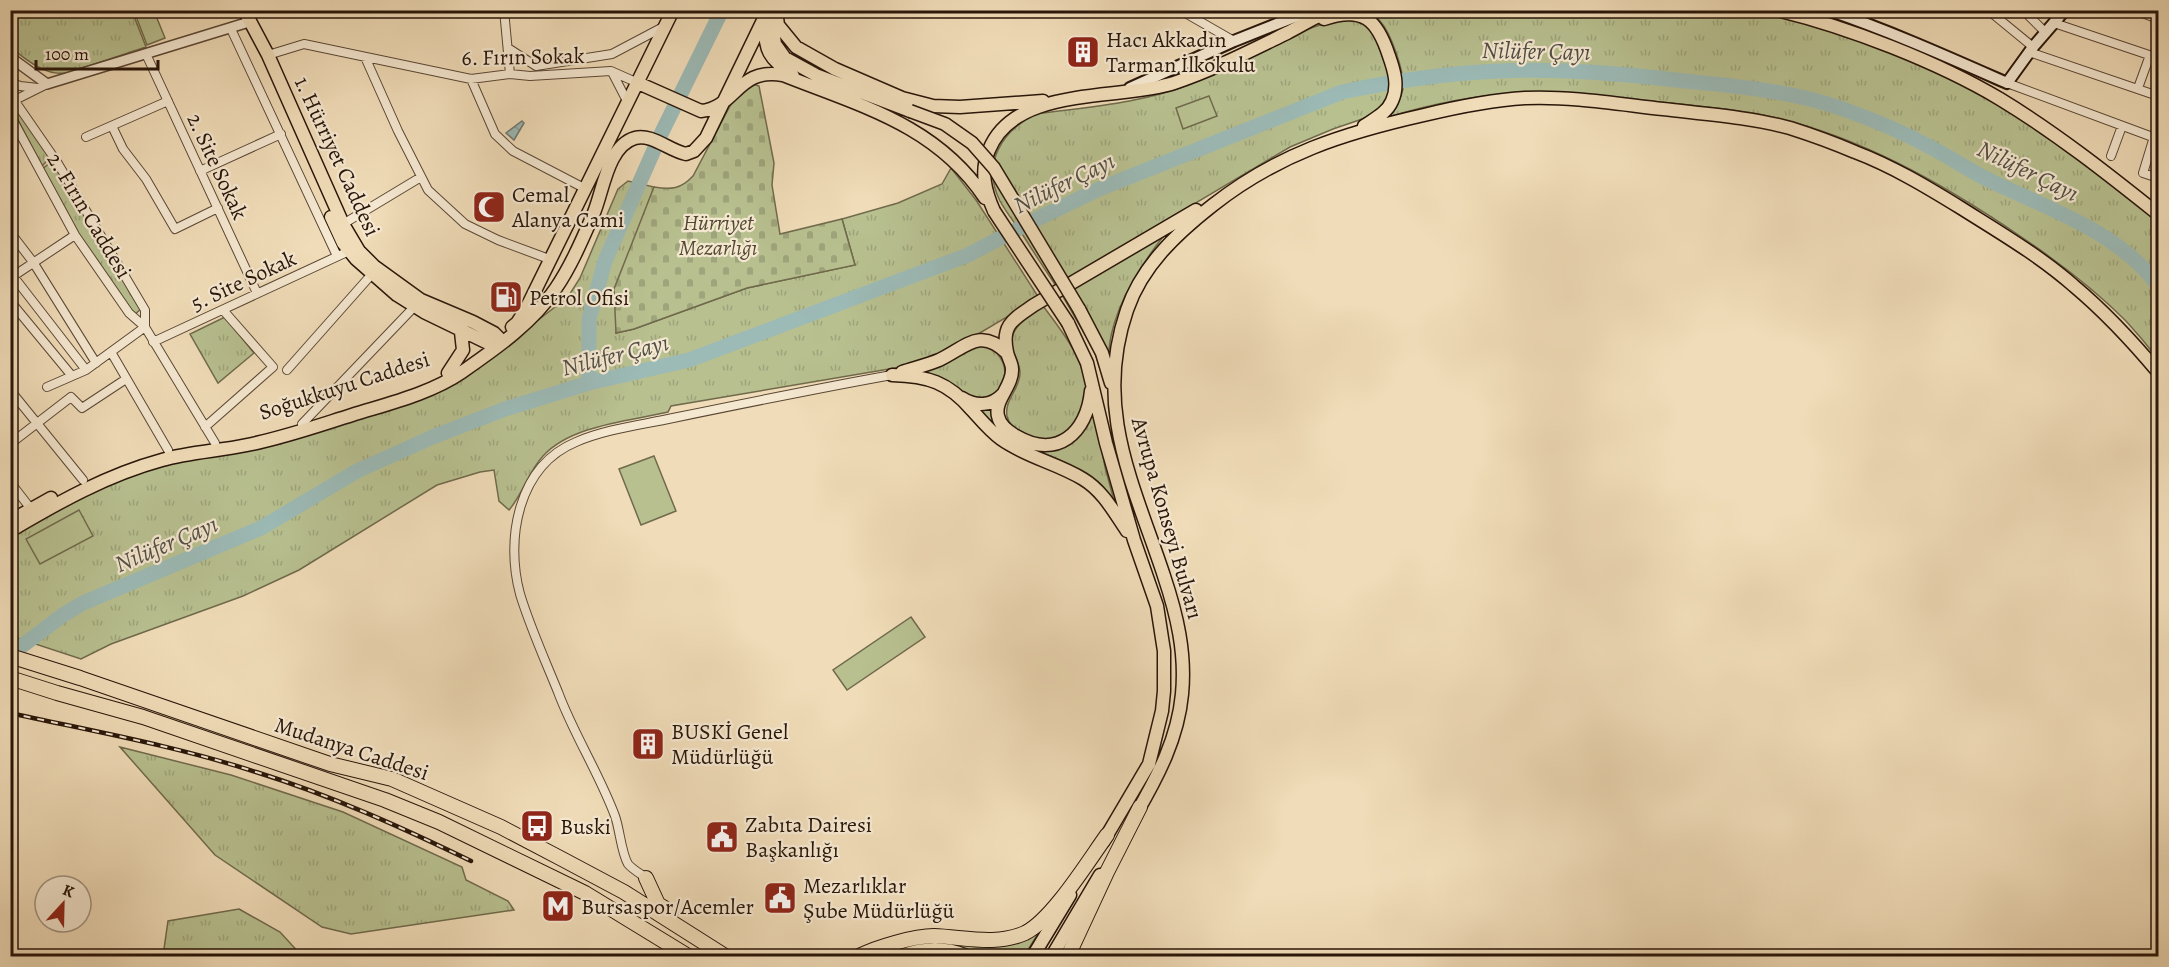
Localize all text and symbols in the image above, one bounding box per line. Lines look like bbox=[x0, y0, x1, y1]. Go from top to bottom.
place label: Hacı Akkadın Tarman İlkokulu bbox=[1106, 25, 1256, 80]
scale bar bbox=[36, 33, 158, 71]
building icon: Hacı Akkadın Tarman İlkokulu bbox=[1065, 34, 1101, 70]
water label: Nilüfer Çayı bbox=[1481, 34, 1591, 68]
street label: 6. Fırın Sokak bbox=[461, 41, 585, 73]
text: 100 m bbox=[45, 42, 89, 66]
street label: 1. Hürriyet Caddesi bbox=[287, 72, 387, 241]
street label: 2. Site Sokak bbox=[179, 108, 255, 224]
water label: Nilüfer Çayı bbox=[1972, 133, 2084, 209]
water label: Nilüfer Çayı bbox=[1008, 145, 1120, 221]
street label: 2. Fırın Caddesi bbox=[40, 147, 139, 284]
place label: Cemal Alanya Cami bbox=[511, 180, 624, 235]
mosque icon: Cemal Alanya Cami bbox=[471, 189, 507, 225]
park label: Hürriyet Mezarlığı bbox=[679, 208, 758, 263]
street label: 5. Site Sokak bbox=[186, 243, 301, 318]
fuel station icon: Petrol Ofisi bbox=[488, 279, 524, 315]
place label: Petrol Ofisi bbox=[529, 283, 629, 313]
water label: Nilüfer Çayı bbox=[558, 326, 672, 384]
street label: Soğukkuyu Caddesi bbox=[255, 344, 433, 428]
street label: Avrupa Konseyi Bulvarı bbox=[1124, 413, 1210, 623]
water label: Nilüfer Çayı bbox=[110, 508, 222, 580]
street label: Mudanya Caddesi bbox=[271, 710, 433, 788]
place label: BUSKİ Genel Müdürlüğü bbox=[671, 717, 788, 772]
building icon: BUSKİ Genel Müdürlüğü bbox=[630, 726, 666, 762]
bus stop icon: Buski bbox=[519, 808, 555, 844]
place label: Zabıta Dairesi Başkanlığı bbox=[745, 810, 872, 865]
place label: Buski bbox=[560, 812, 611, 842]
public building icon: Zabıta Dairesi Başkanlığı bbox=[704, 819, 740, 855]
place label: Mezarlıklar Şube Müdürlüğü bbox=[803, 871, 954, 926]
north arrow bbox=[33, 874, 93, 934]
text: K bbox=[59, 879, 78, 903]
public building icon: Mezarlıklar Şube Müdürlüğü bbox=[762, 880, 798, 916]
metro station icon: Bursaspor/Acemler bbox=[540, 888, 576, 924]
place label: Bursaspor/Acemler bbox=[581, 892, 754, 922]

